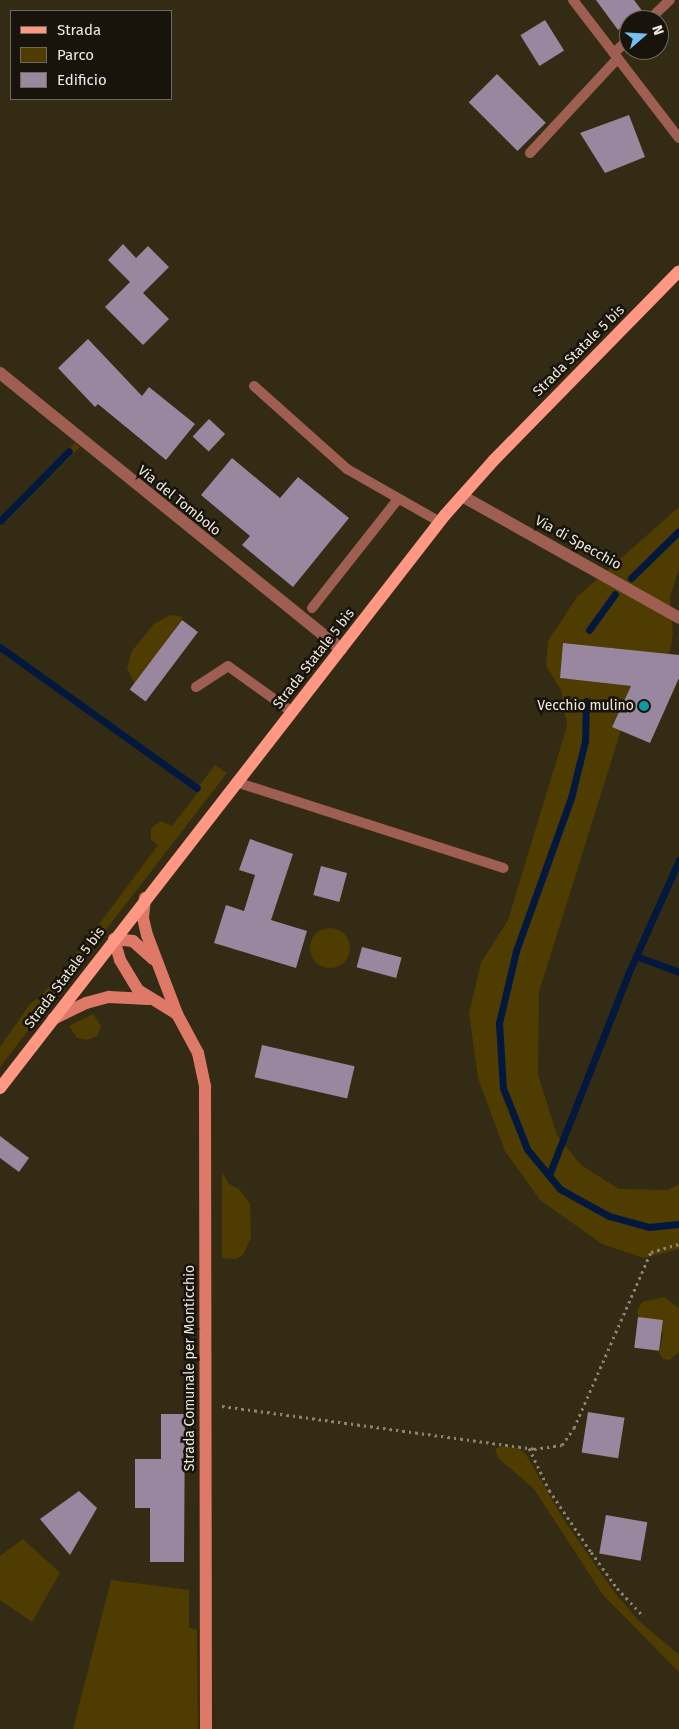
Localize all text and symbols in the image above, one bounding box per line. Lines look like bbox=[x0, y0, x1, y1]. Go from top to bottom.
legend bbox=[10, 10, 172, 100]
north arrow bbox=[619, 10, 669, 60]
text: Strada bbox=[57, 21, 101, 39]
text: N bbox=[648, 23, 667, 37]
text: Parco bbox=[57, 46, 94, 64]
text: Edificio bbox=[57, 71, 107, 89]
street label: Strada Statale 5 bis bbox=[530, 302, 628, 400]
street label: Via del Tombolo bbox=[134, 462, 224, 540]
street label: Via di Specchio bbox=[532, 512, 624, 574]
street label: Strada Statale 5 bis bbox=[270, 606, 358, 712]
place label: Vecchio mulino bbox=[537, 698, 634, 714]
marker: Vecchio mulino bbox=[638, 700, 650, 712]
street label: Strada Statale 5 bis bbox=[21, 924, 109, 1032]
street label: Strada Comunale per Monticchio bbox=[182, 1265, 198, 1471]

